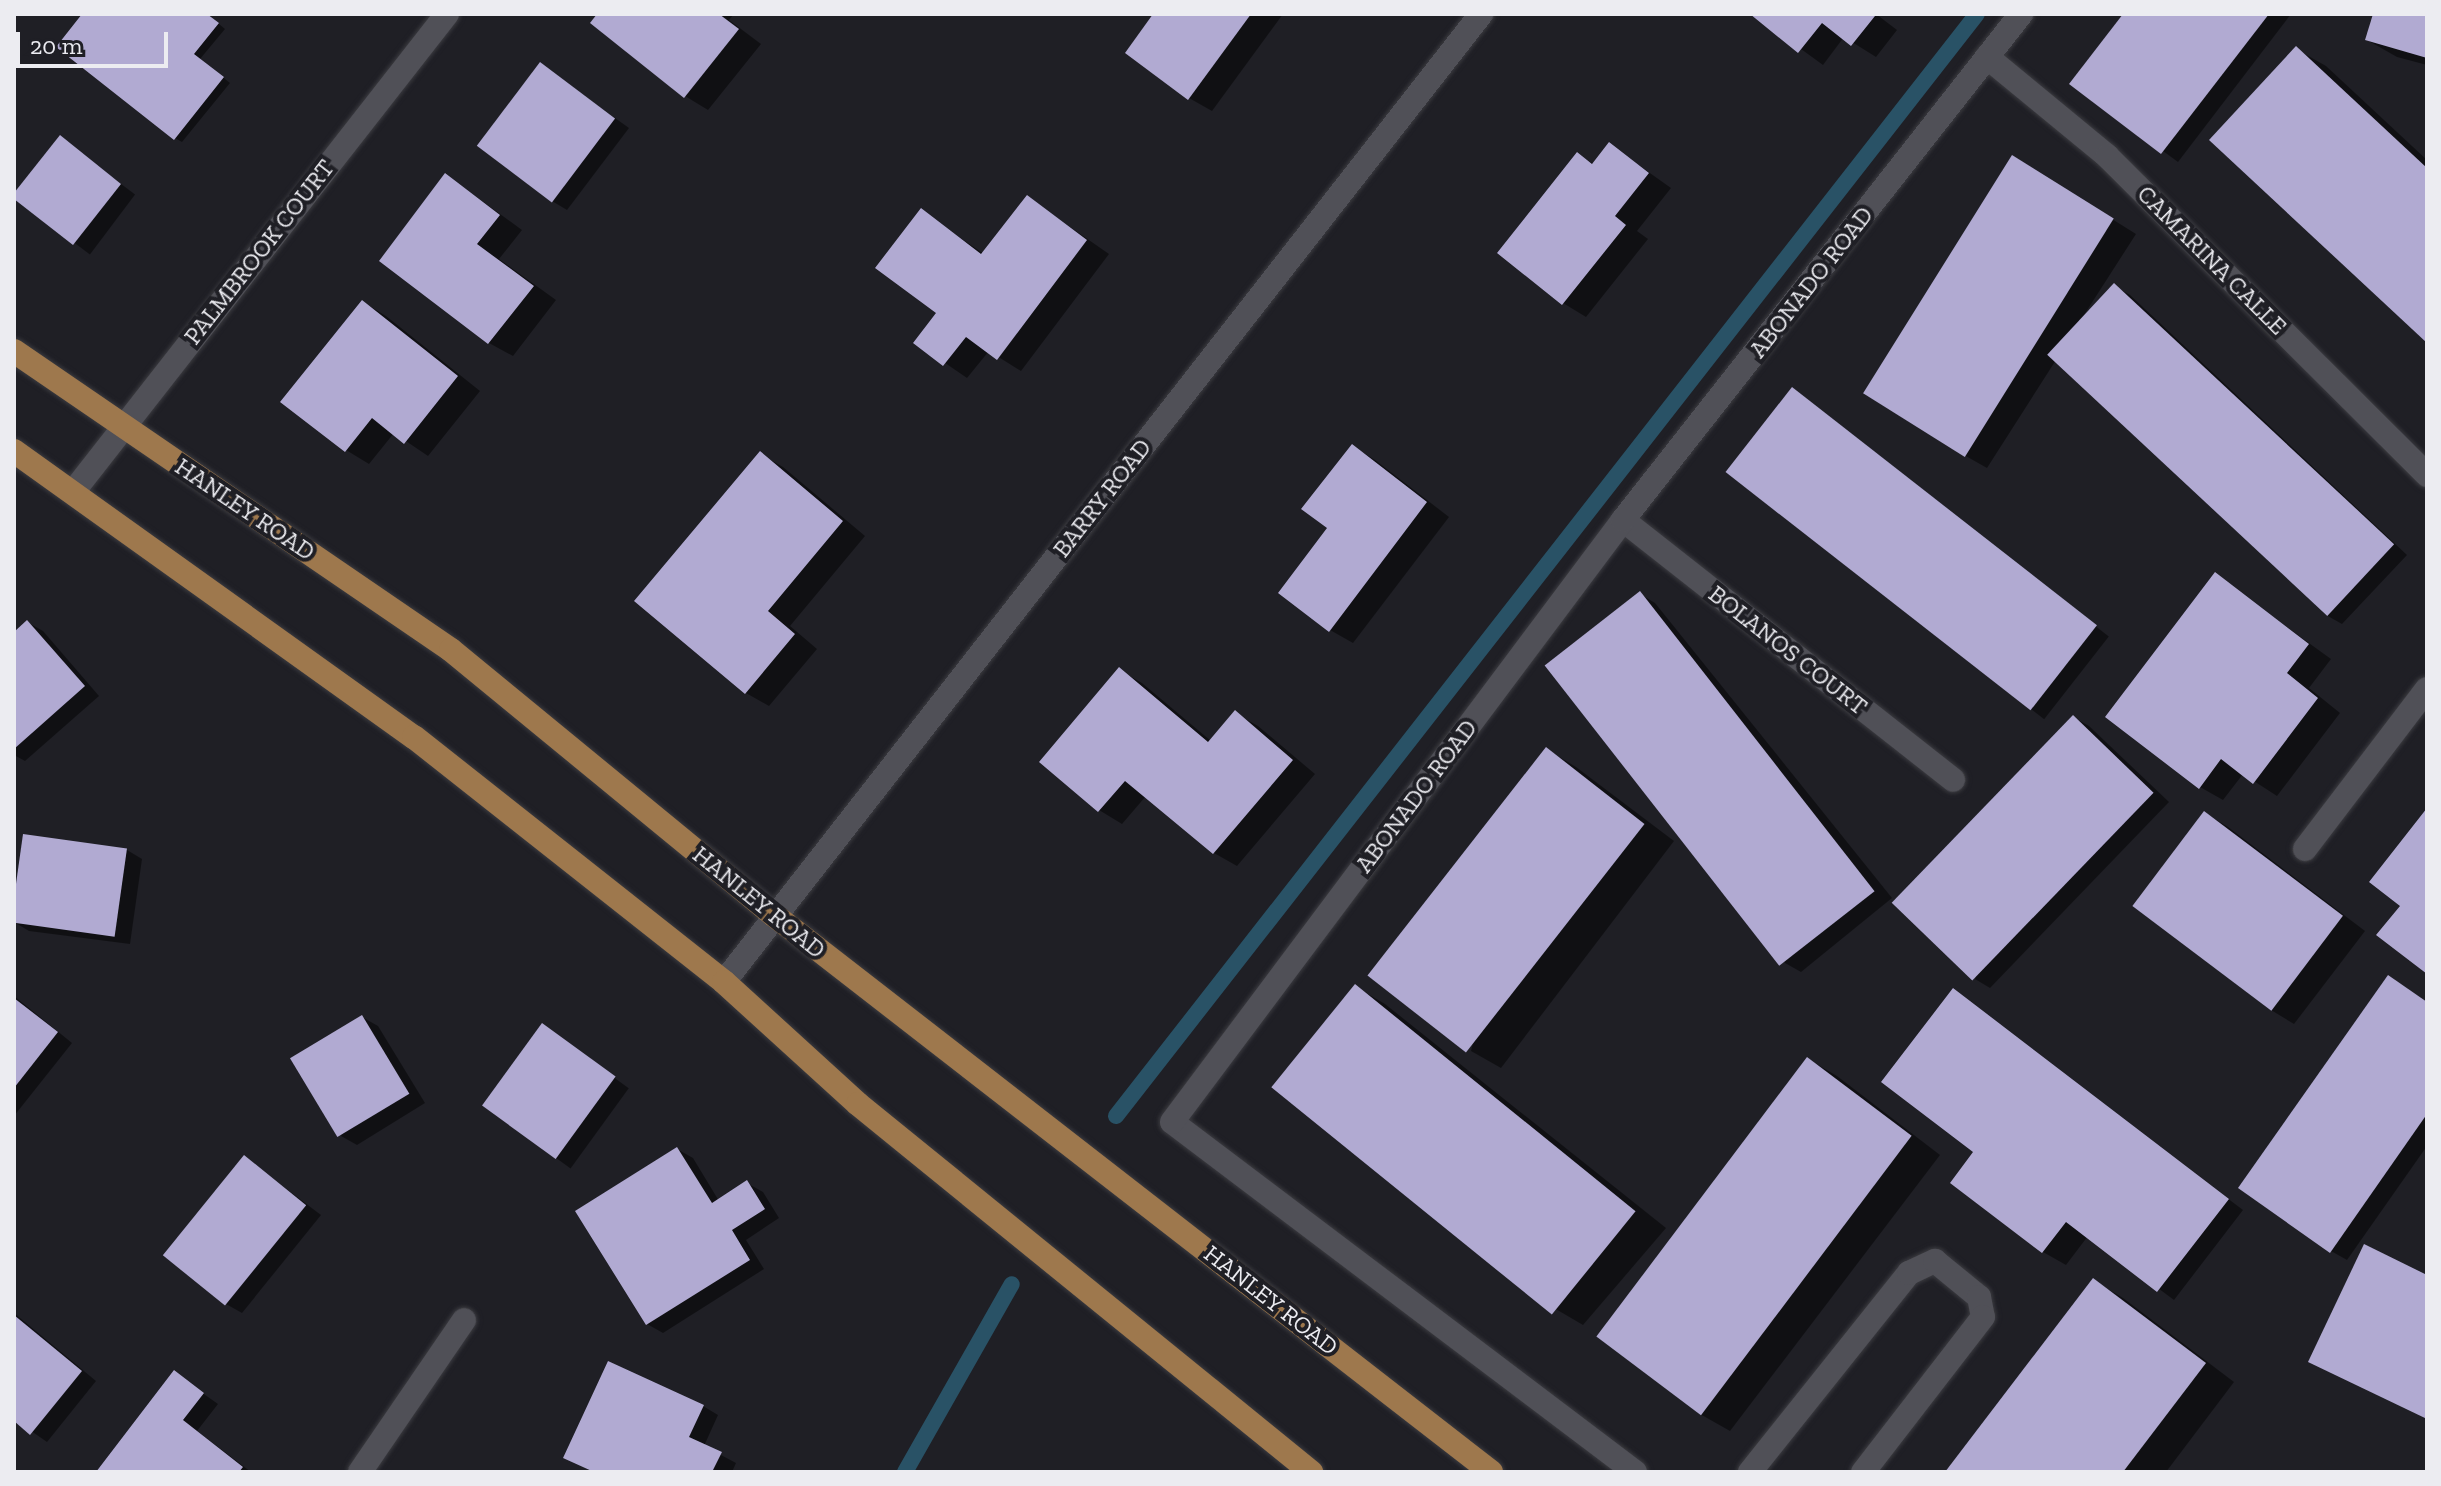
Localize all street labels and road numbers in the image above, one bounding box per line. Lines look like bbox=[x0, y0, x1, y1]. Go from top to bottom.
street label: PALMBROOK COURT bbox=[178, 154, 340, 350]
street label: CAMARINA CALLE bbox=[2131, 179, 2293, 341]
street label: ABONADO ROAD bbox=[1743, 201, 1879, 363]
street label: BARRY ROAD bbox=[1047, 433, 1157, 563]
street label: HANLEY ROAD bbox=[170, 452, 320, 566]
street label: BOLANOS COURT bbox=[1703, 579, 1873, 721]
street label: ABONADO ROAD bbox=[1349, 714, 1483, 878]
street label: HANLEY ROAD bbox=[687, 840, 831, 964]
street label: HANLEY ROAD bbox=[1198, 1239, 1344, 1361]

